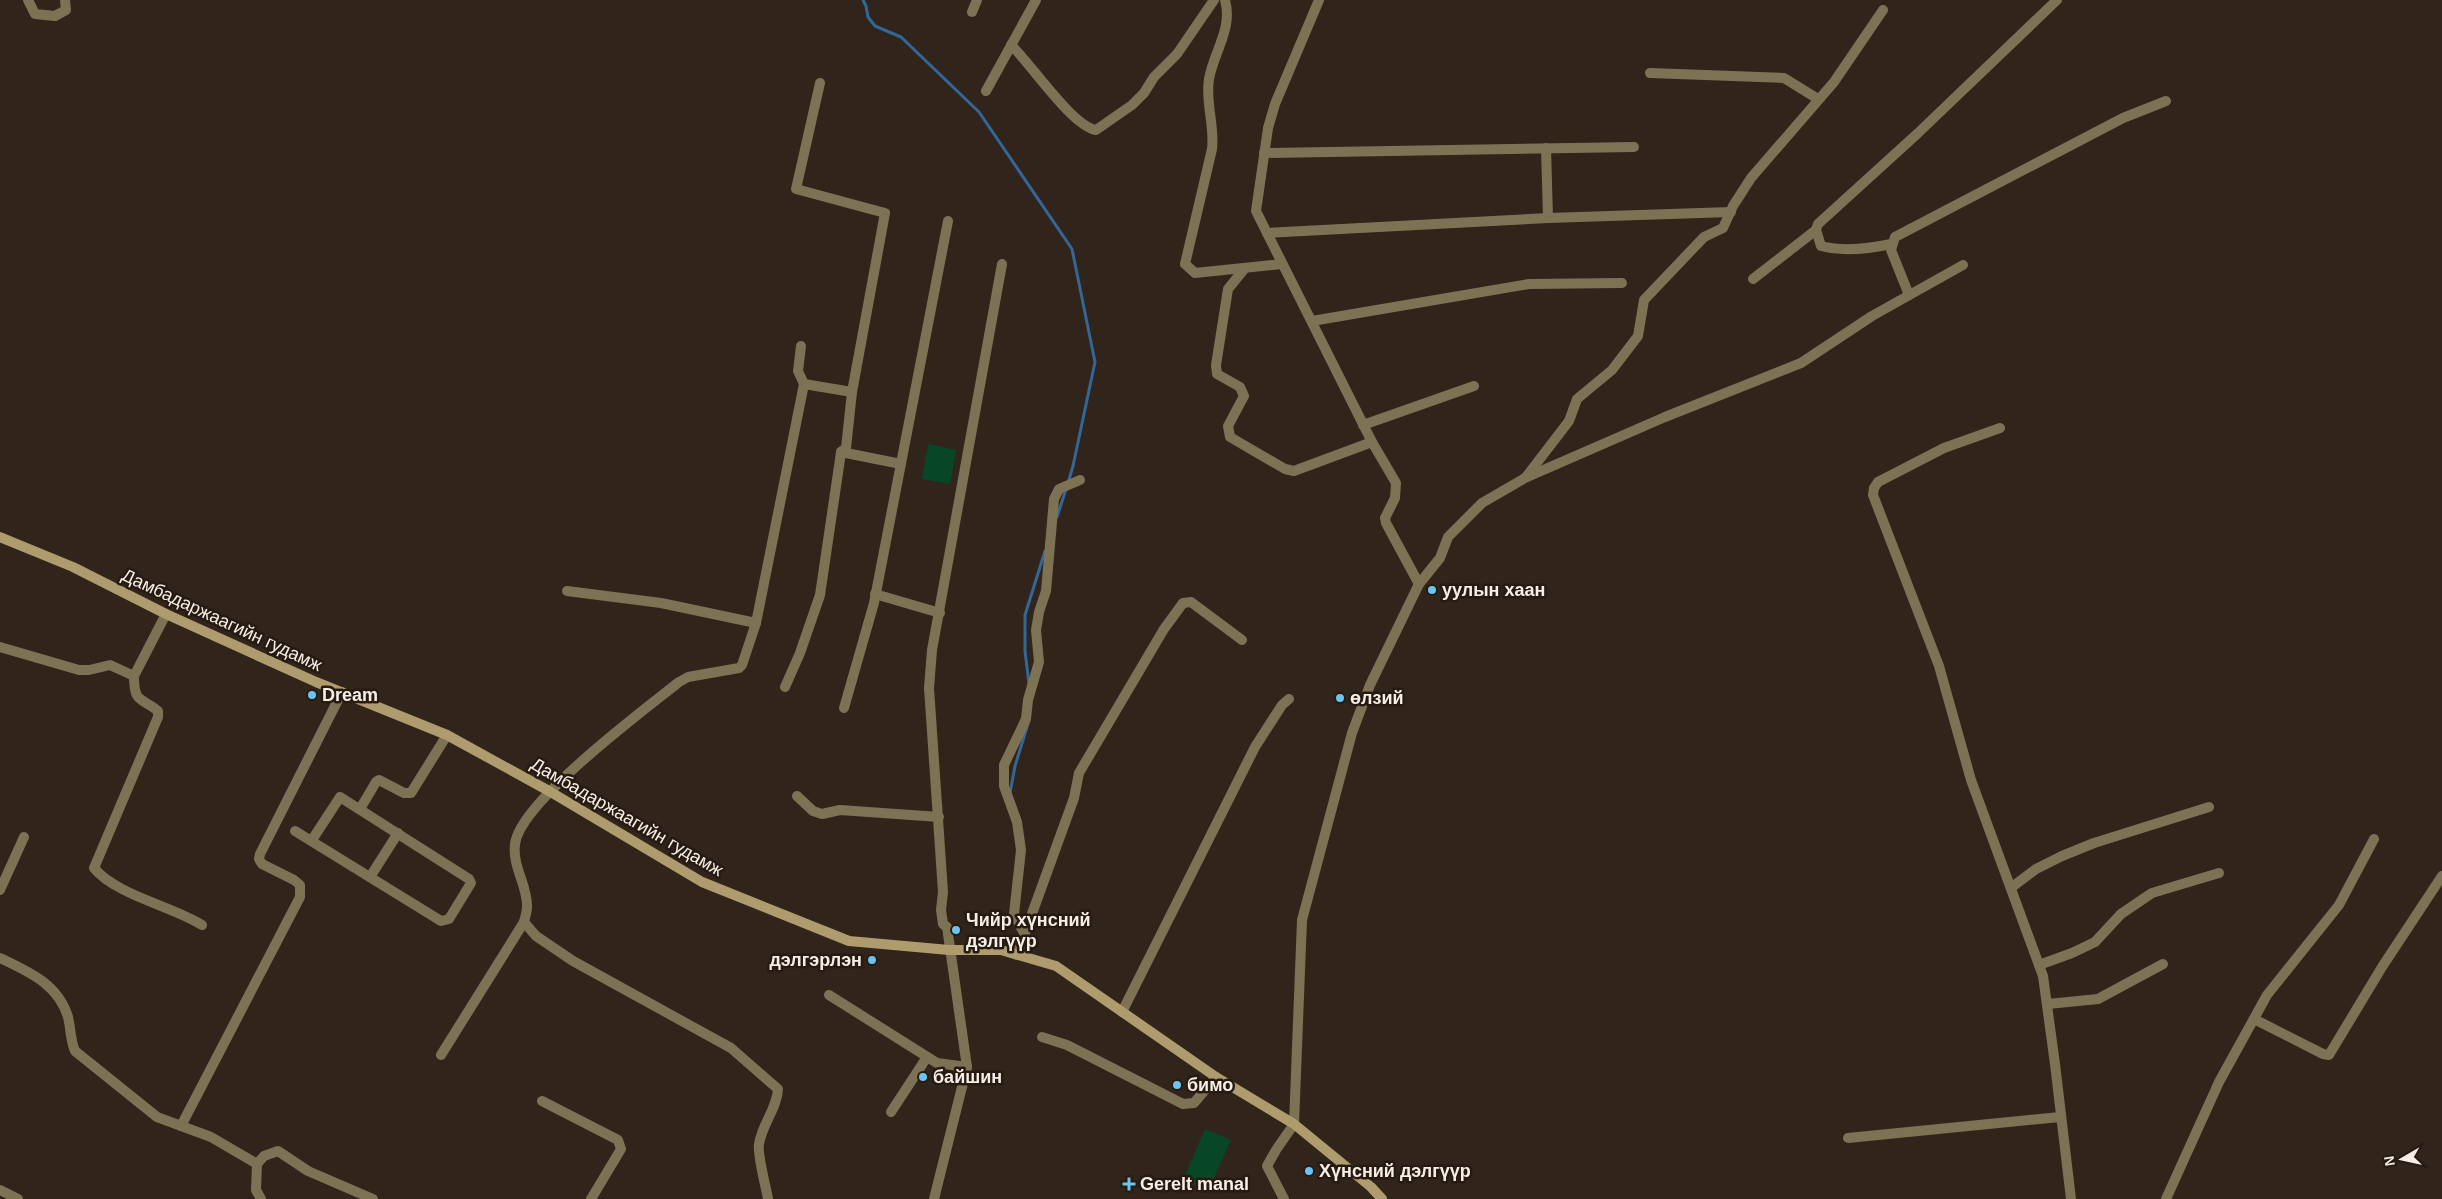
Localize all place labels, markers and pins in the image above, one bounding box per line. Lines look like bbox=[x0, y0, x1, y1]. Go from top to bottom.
place label: уулын хаан bbox=[1442, 580, 1545, 600]
marker: уулын хаан bbox=[1426, 584, 1438, 596]
place label: Dream bbox=[322, 685, 378, 705]
place label: өлзий bbox=[1350, 688, 1404, 708]
marker: Dream bbox=[306, 689, 318, 701]
marker: өлзий bbox=[1334, 692, 1346, 704]
place label: Чийр хүнсний дэлгүүр bbox=[966, 910, 1091, 951]
marker: Чийр хүнсний дэлгүүр bbox=[950, 924, 962, 936]
place label: дэлгэрлэн bbox=[769, 950, 862, 970]
marker: дэлгэрлэн bbox=[866, 954, 878, 966]
place label: байшин bbox=[933, 1067, 1002, 1087]
marker: байшин bbox=[917, 1071, 929, 1083]
place label: бимо bbox=[1187, 1075, 1233, 1095]
marker: бимо bbox=[1171, 1079, 1183, 1091]
place label: Хүнсний дэлгүүр bbox=[1319, 1161, 1471, 1181]
marker: Хүнсний дэлгүүр bbox=[1303, 1165, 1315, 1177]
place label: Gerelt manal bbox=[1140, 1174, 1249, 1194]
marker: Gerelt manal bbox=[1122, 1177, 1136, 1191]

